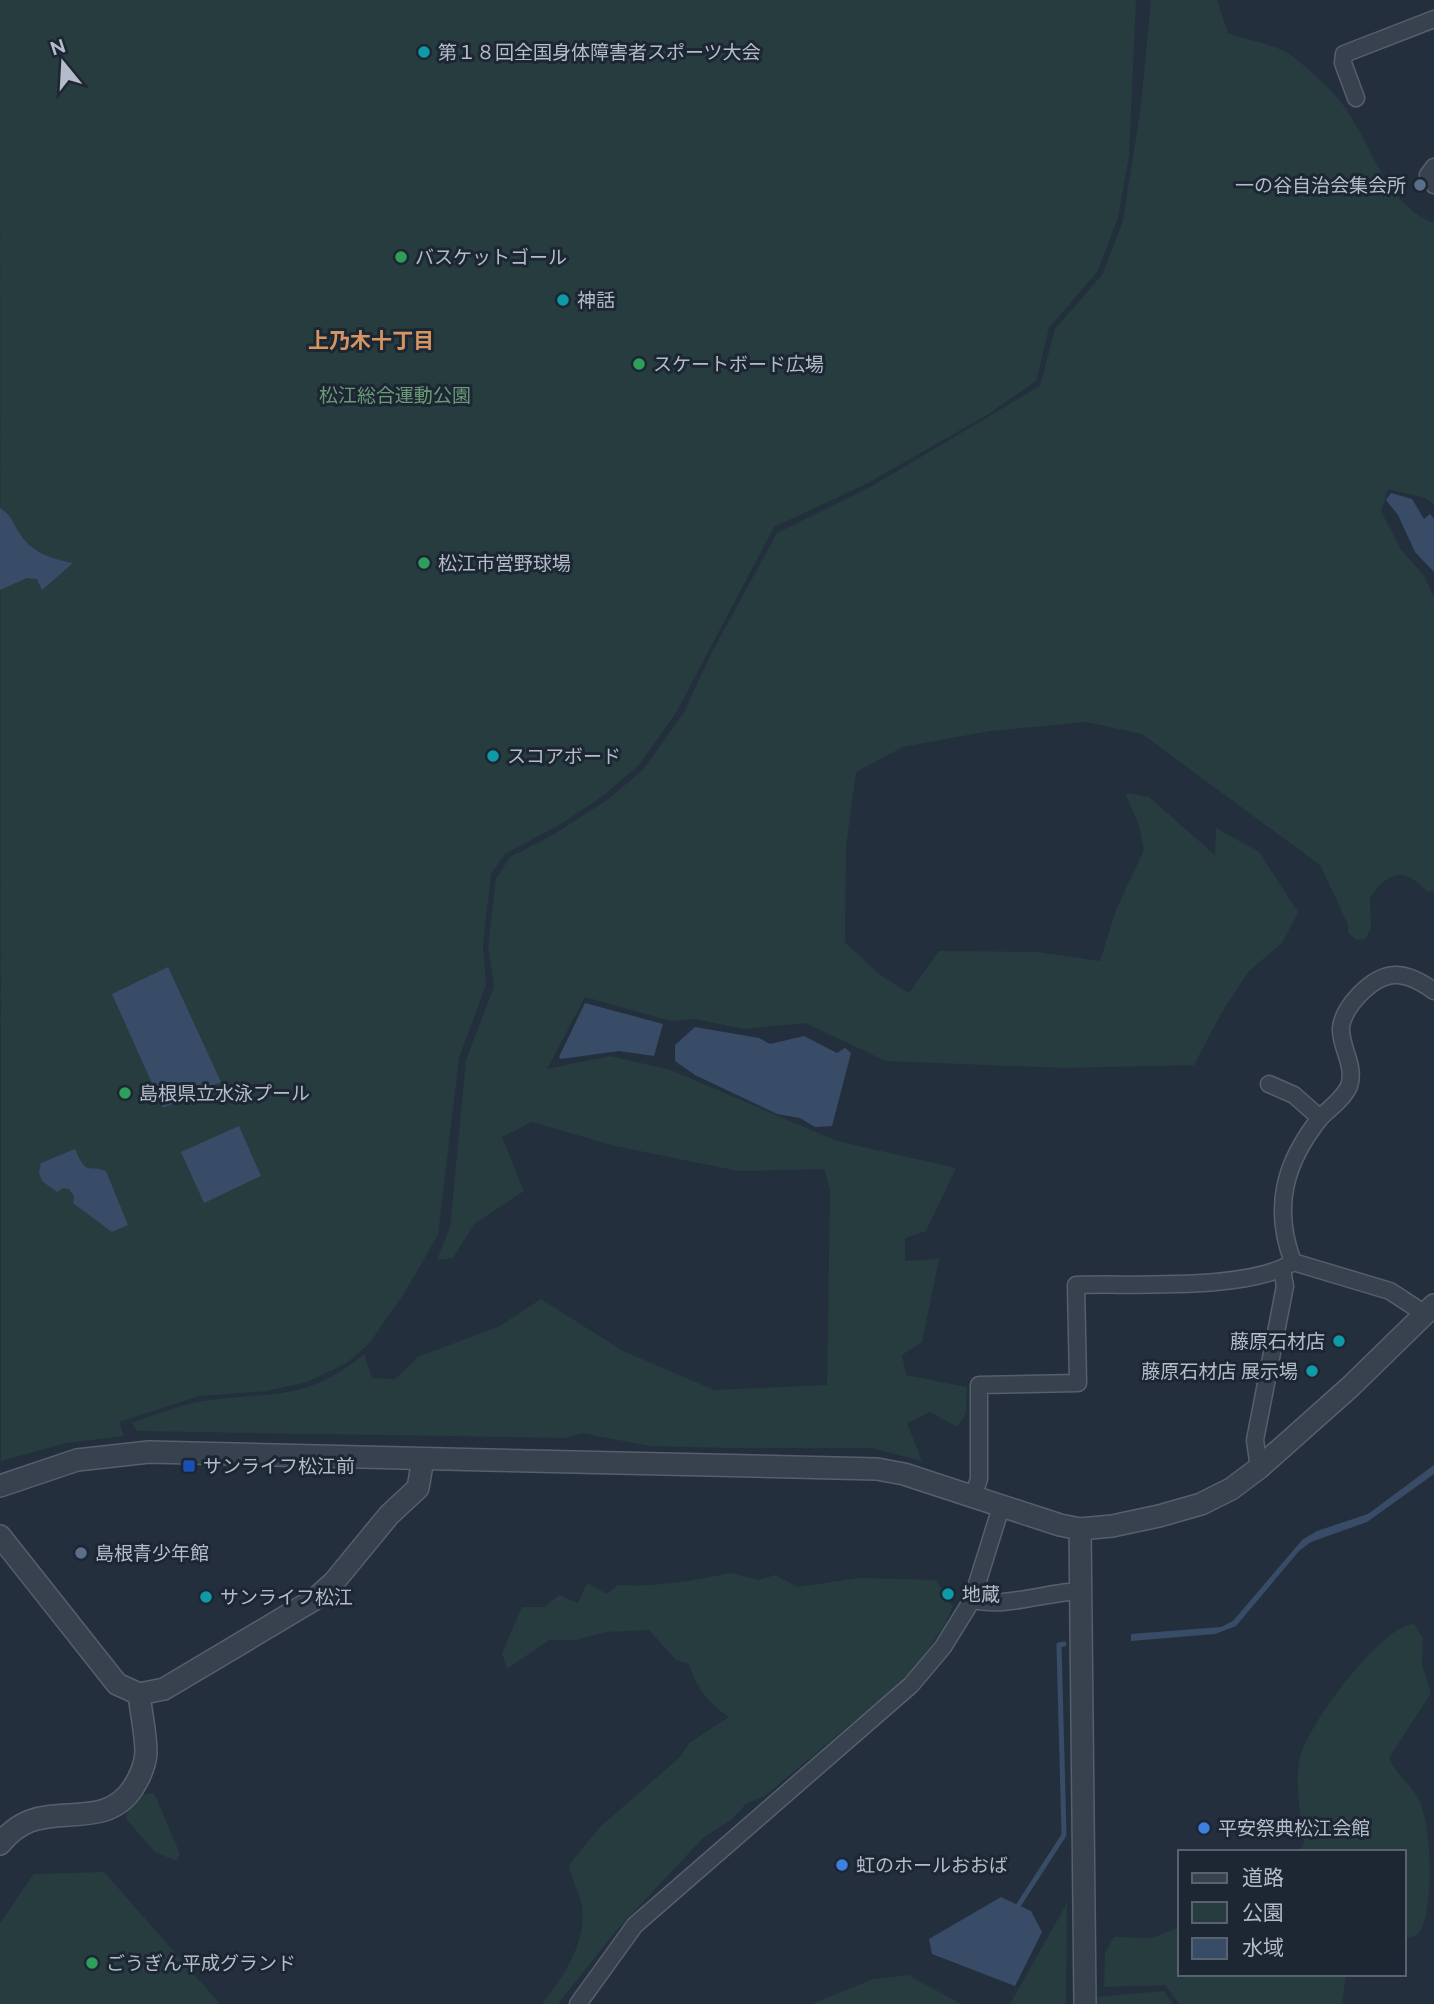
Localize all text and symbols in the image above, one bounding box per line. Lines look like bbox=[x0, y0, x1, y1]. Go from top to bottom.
north arrow bbox=[28, 28, 98, 98]
text: N bbox=[47, 34, 68, 60]
place label: 第１８回全国身体障害者スポーツ大会 bbox=[438, 41, 761, 63]
marker: 第１８回全国身体障害者スポーツ大会 bbox=[416, 44, 432, 60]
place label: 一の谷自治会集会所 bbox=[1235, 174, 1406, 196]
marker: 一の谷自治会集会所 bbox=[1412, 177, 1428, 193]
place label: バスケットゴール bbox=[415, 246, 567, 268]
marker: バスケットゴール bbox=[393, 249, 409, 265]
place label: 神話 bbox=[577, 289, 615, 311]
marker: 神話 bbox=[555, 292, 571, 308]
district label: 上乃木十丁目 bbox=[308, 328, 434, 353]
place label: スケートボード広場 bbox=[653, 353, 824, 375]
marker: スケートボード広場 bbox=[631, 356, 647, 372]
park label: 松江総合運動公園 bbox=[319, 384, 471, 406]
place label: 松江市営野球場 bbox=[438, 552, 571, 574]
marker: 松江市営野球場 bbox=[416, 555, 432, 571]
place label: スコアボード bbox=[507, 745, 621, 767]
marker: スコアボード bbox=[485, 748, 501, 764]
place label: 島根県立水泳プール bbox=[139, 1082, 310, 1104]
marker: 島根県立水泳プール bbox=[117, 1085, 133, 1101]
place label: 藤原石材店 bbox=[1230, 1330, 1325, 1352]
marker: 藤原石材店 bbox=[1331, 1333, 1347, 1349]
place label: 藤原石材店 展示場 bbox=[1141, 1360, 1298, 1382]
marker: 藤原石材店 展示場 bbox=[1304, 1363, 1320, 1379]
place label: サンライフ松江前 bbox=[203, 1455, 355, 1477]
marker: サンライフ松江前 bbox=[181, 1458, 197, 1474]
place label: 島根青少年館 bbox=[95, 1542, 209, 1564]
marker: 島根青少年館 bbox=[73, 1545, 89, 1561]
place label: 地蔵 bbox=[962, 1583, 1000, 1605]
place label: サンライフ松江 bbox=[220, 1586, 353, 1608]
marker: 地蔵 bbox=[940, 1586, 956, 1602]
marker: サンライフ松江 bbox=[198, 1589, 214, 1605]
place label: 平安祭典松江会館 bbox=[1218, 1817, 1370, 1839]
marker: 平安祭典松江会館 bbox=[1196, 1820, 1212, 1836]
legend bbox=[1178, 1850, 1406, 1976]
place label: 虹のホールおおば bbox=[856, 1854, 1008, 1876]
marker: 虹のホールおおば bbox=[834, 1857, 850, 1873]
text: 道路 bbox=[1242, 1865, 1284, 1890]
text: 公園 bbox=[1242, 1900, 1284, 1925]
text: 水域 bbox=[1242, 1935, 1284, 1960]
place label: ごうぎん平成グランド bbox=[106, 1952, 296, 1974]
marker: ごうぎん平成グランド bbox=[84, 1955, 100, 1971]

